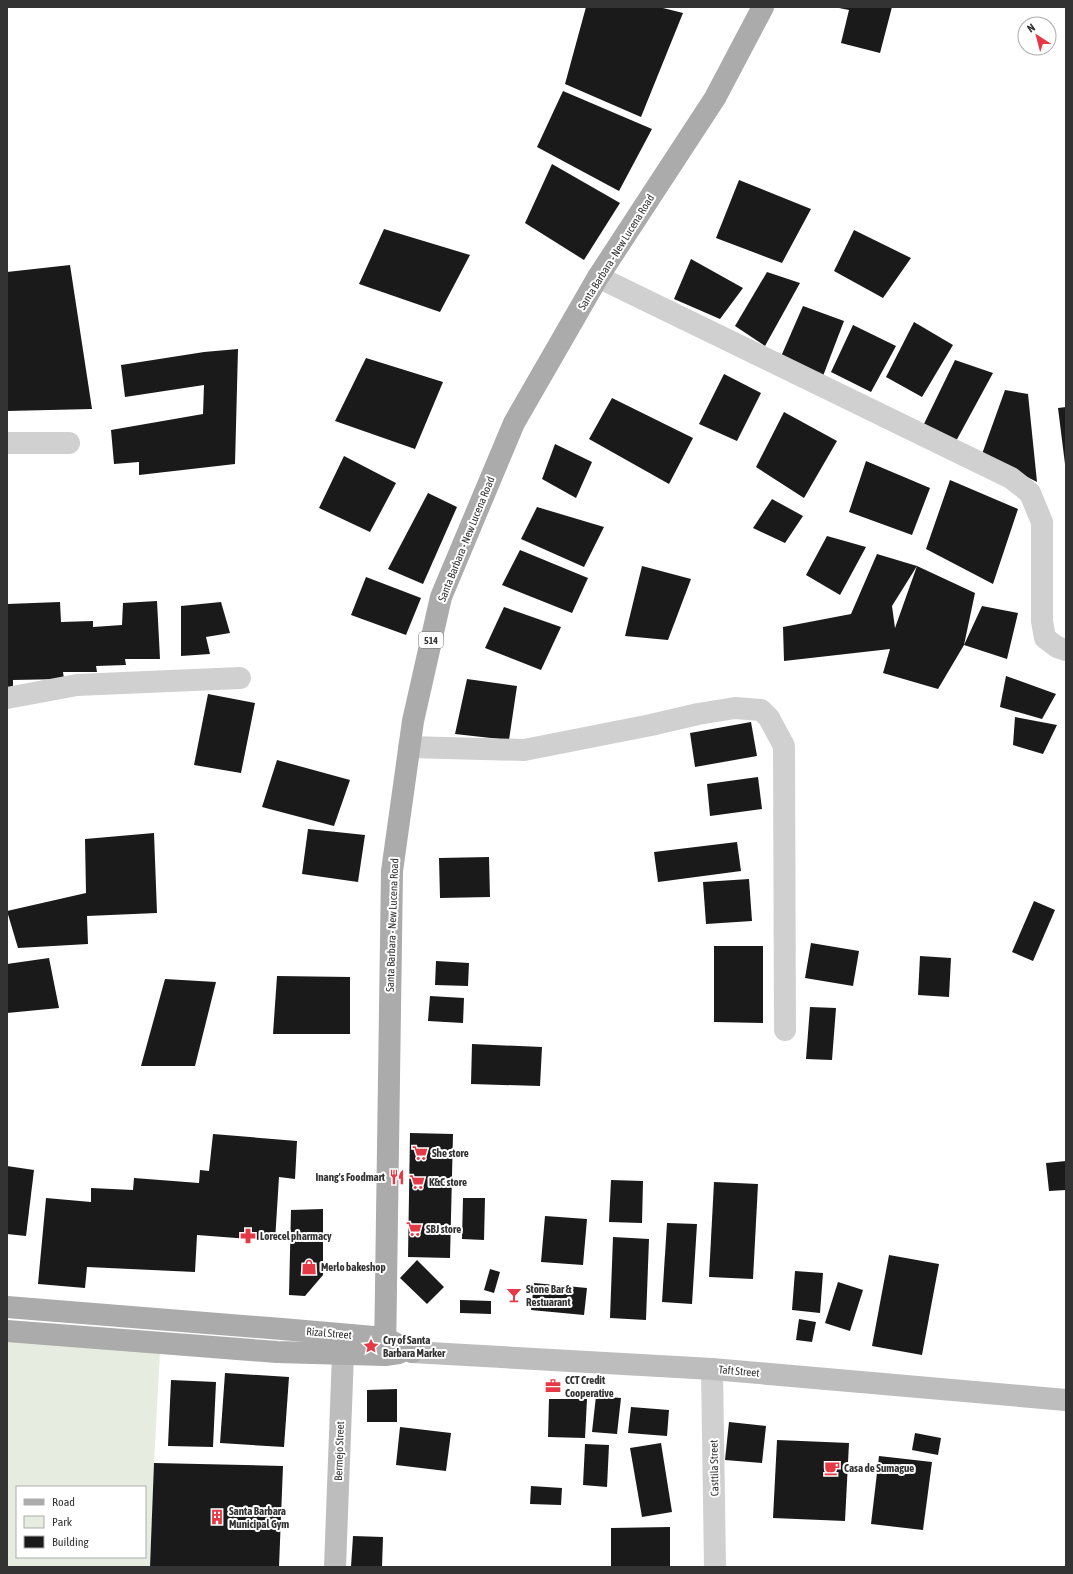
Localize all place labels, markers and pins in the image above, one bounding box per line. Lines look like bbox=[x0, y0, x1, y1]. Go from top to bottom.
supermarket icon: She store bbox=[411, 1144, 429, 1162]
place label: She store bbox=[432, 1147, 469, 1159]
restaurant icon: Inang's Foodmart bbox=[388, 1168, 406, 1186]
place label: Inang's Foodmart bbox=[315, 1171, 386, 1183]
supermarket icon: K&C store bbox=[408, 1173, 426, 1191]
place label: K&C store bbox=[429, 1176, 467, 1188]
supermarket icon: SBJ store bbox=[405, 1220, 423, 1238]
place label: SBJ store bbox=[426, 1223, 461, 1235]
pharmacy icon: Lorecel pharmacy bbox=[239, 1227, 257, 1245]
place label: Lorecel pharmacy bbox=[260, 1230, 332, 1242]
shop icon: Merlo bakeshop bbox=[300, 1258, 318, 1276]
place label: Merlo bakeshop bbox=[321, 1261, 386, 1273]
place label: Stone Bar & Restuarant bbox=[526, 1283, 572, 1308]
bar icon: Stone Bar & Restuarant bbox=[505, 1286, 523, 1304]
place label: Cry of Santa Barbara Marker bbox=[383, 1334, 446, 1359]
place icon: Cry of Santa Barbara Marker bbox=[362, 1337, 380, 1355]
place label: CCT Credit Cooperative bbox=[565, 1374, 614, 1399]
office icon: CCT Credit Cooperative bbox=[544, 1377, 562, 1395]
cafe icon: Casa de Sumague bbox=[823, 1459, 841, 1477]
place label: Casa de Sumague bbox=[844, 1462, 914, 1474]
place label: Santa Barbara Municipal Gym bbox=[229, 1505, 289, 1530]
building icon: Santa Barbara Municipal Gym bbox=[208, 1508, 226, 1526]

